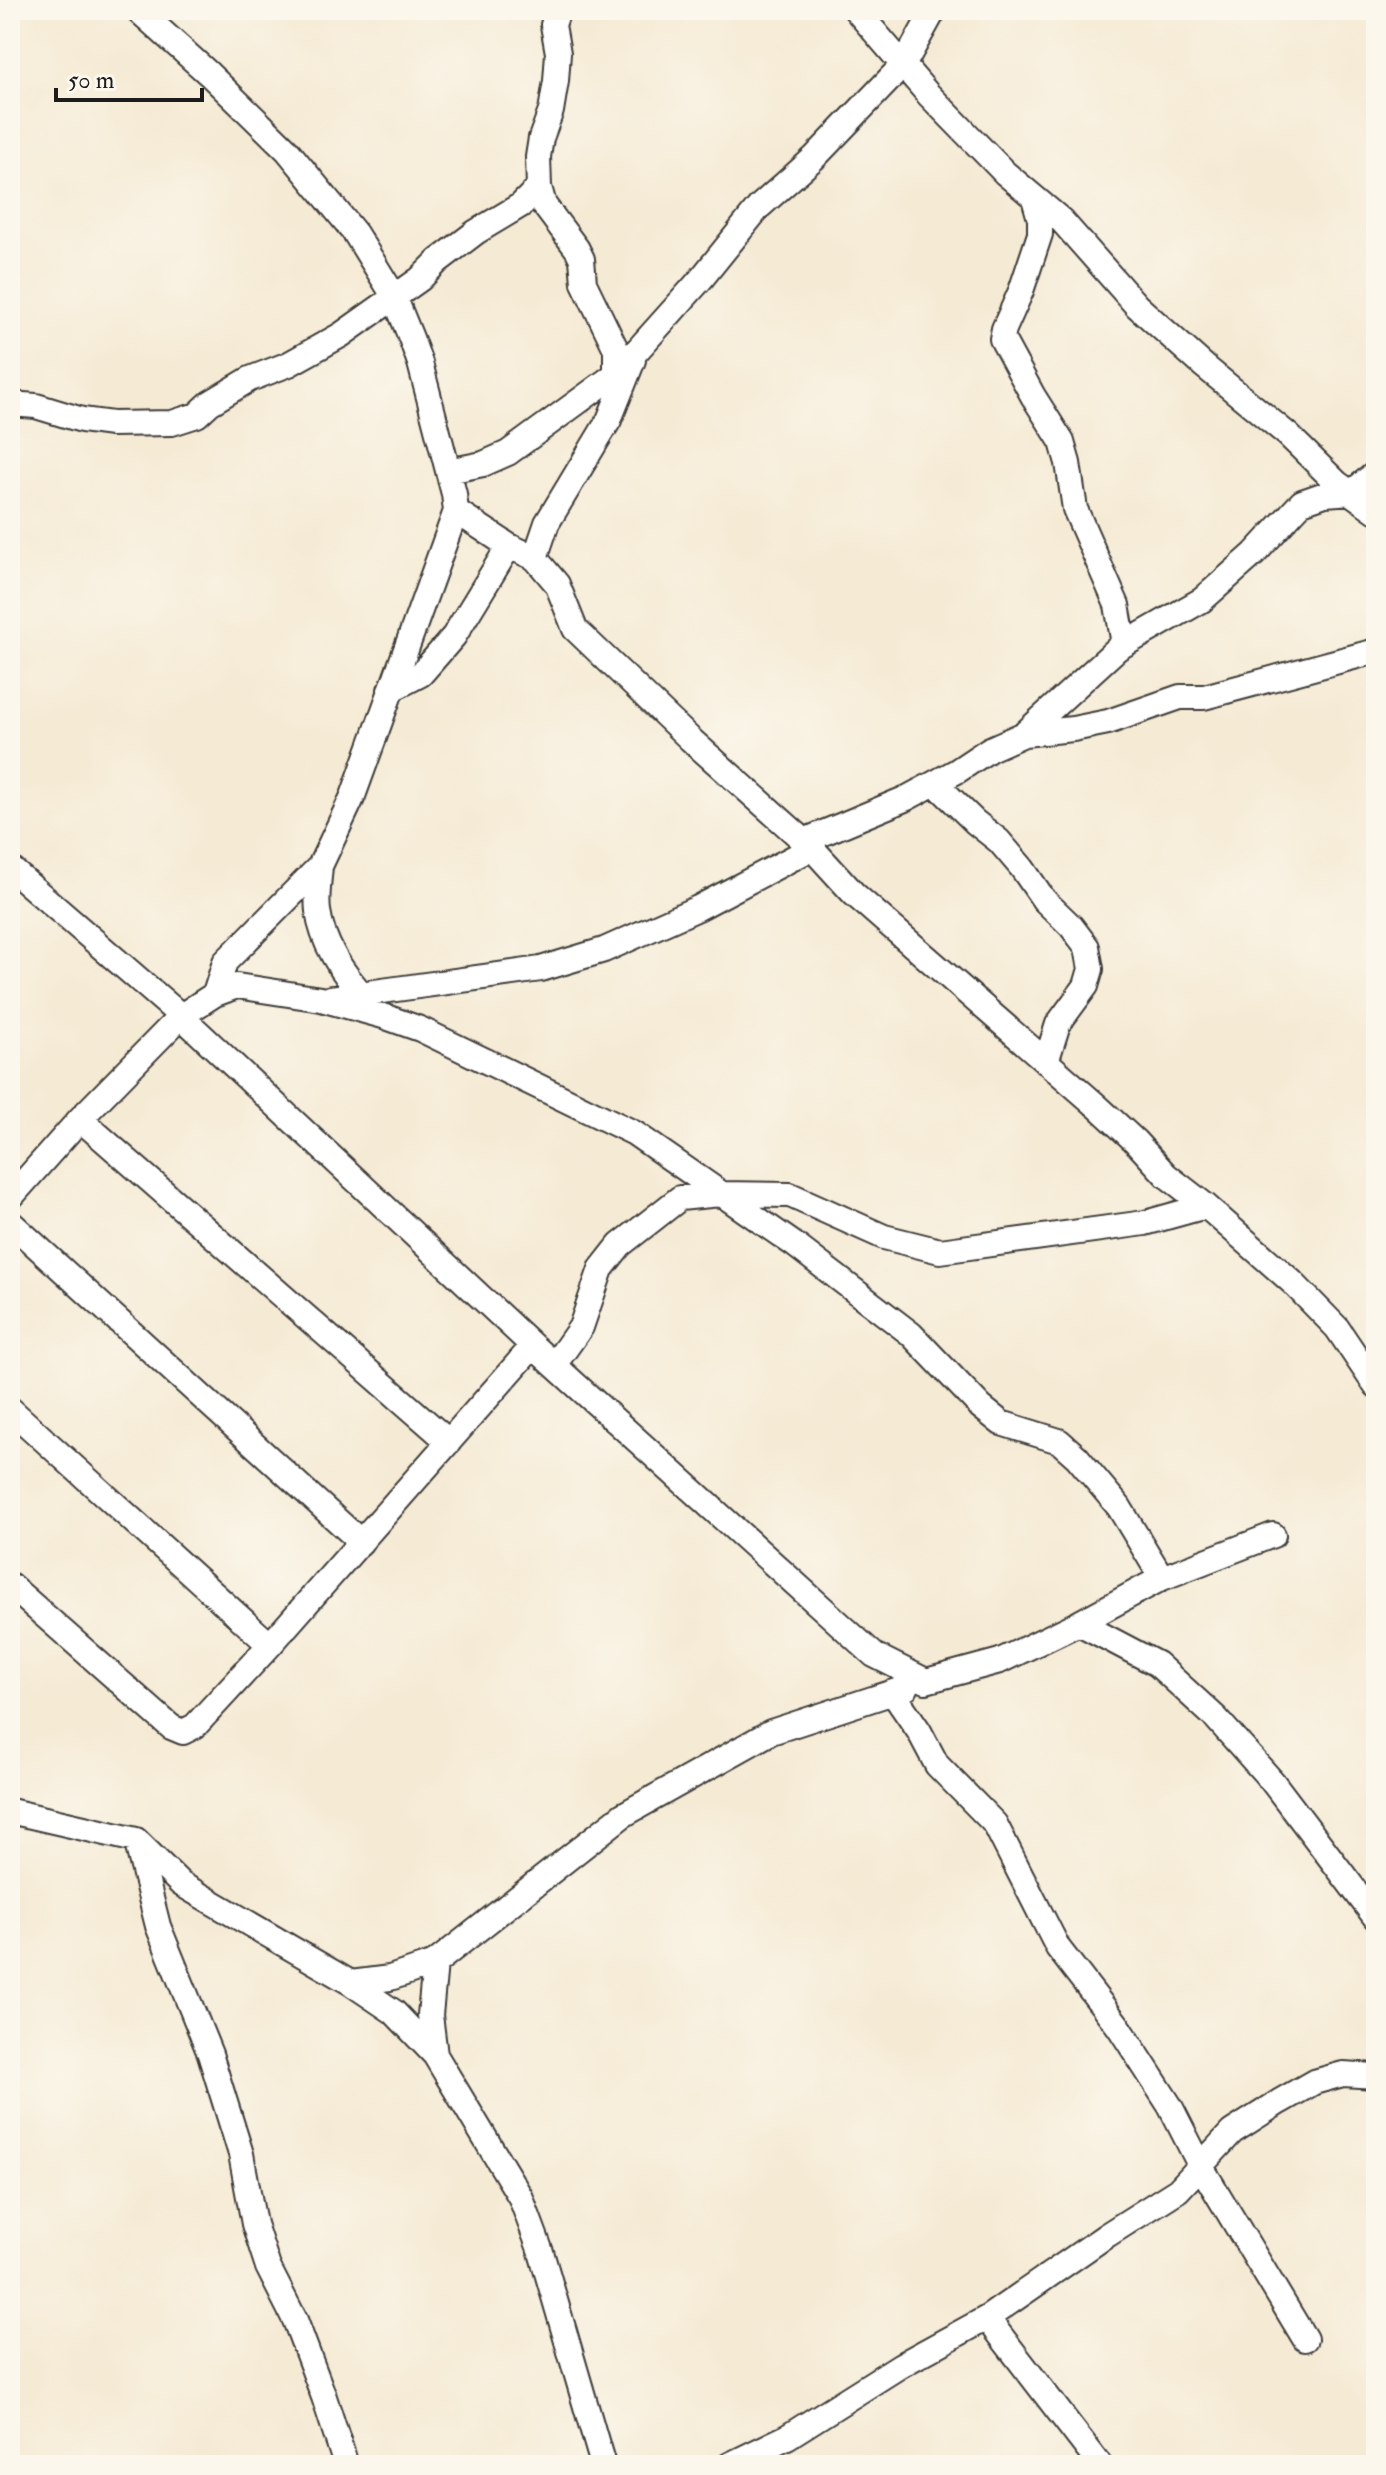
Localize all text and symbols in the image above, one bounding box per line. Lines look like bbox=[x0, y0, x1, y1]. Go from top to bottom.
scale bar bbox=[56, 52, 202, 102]
text: 50 m bbox=[68, 65, 115, 96]

